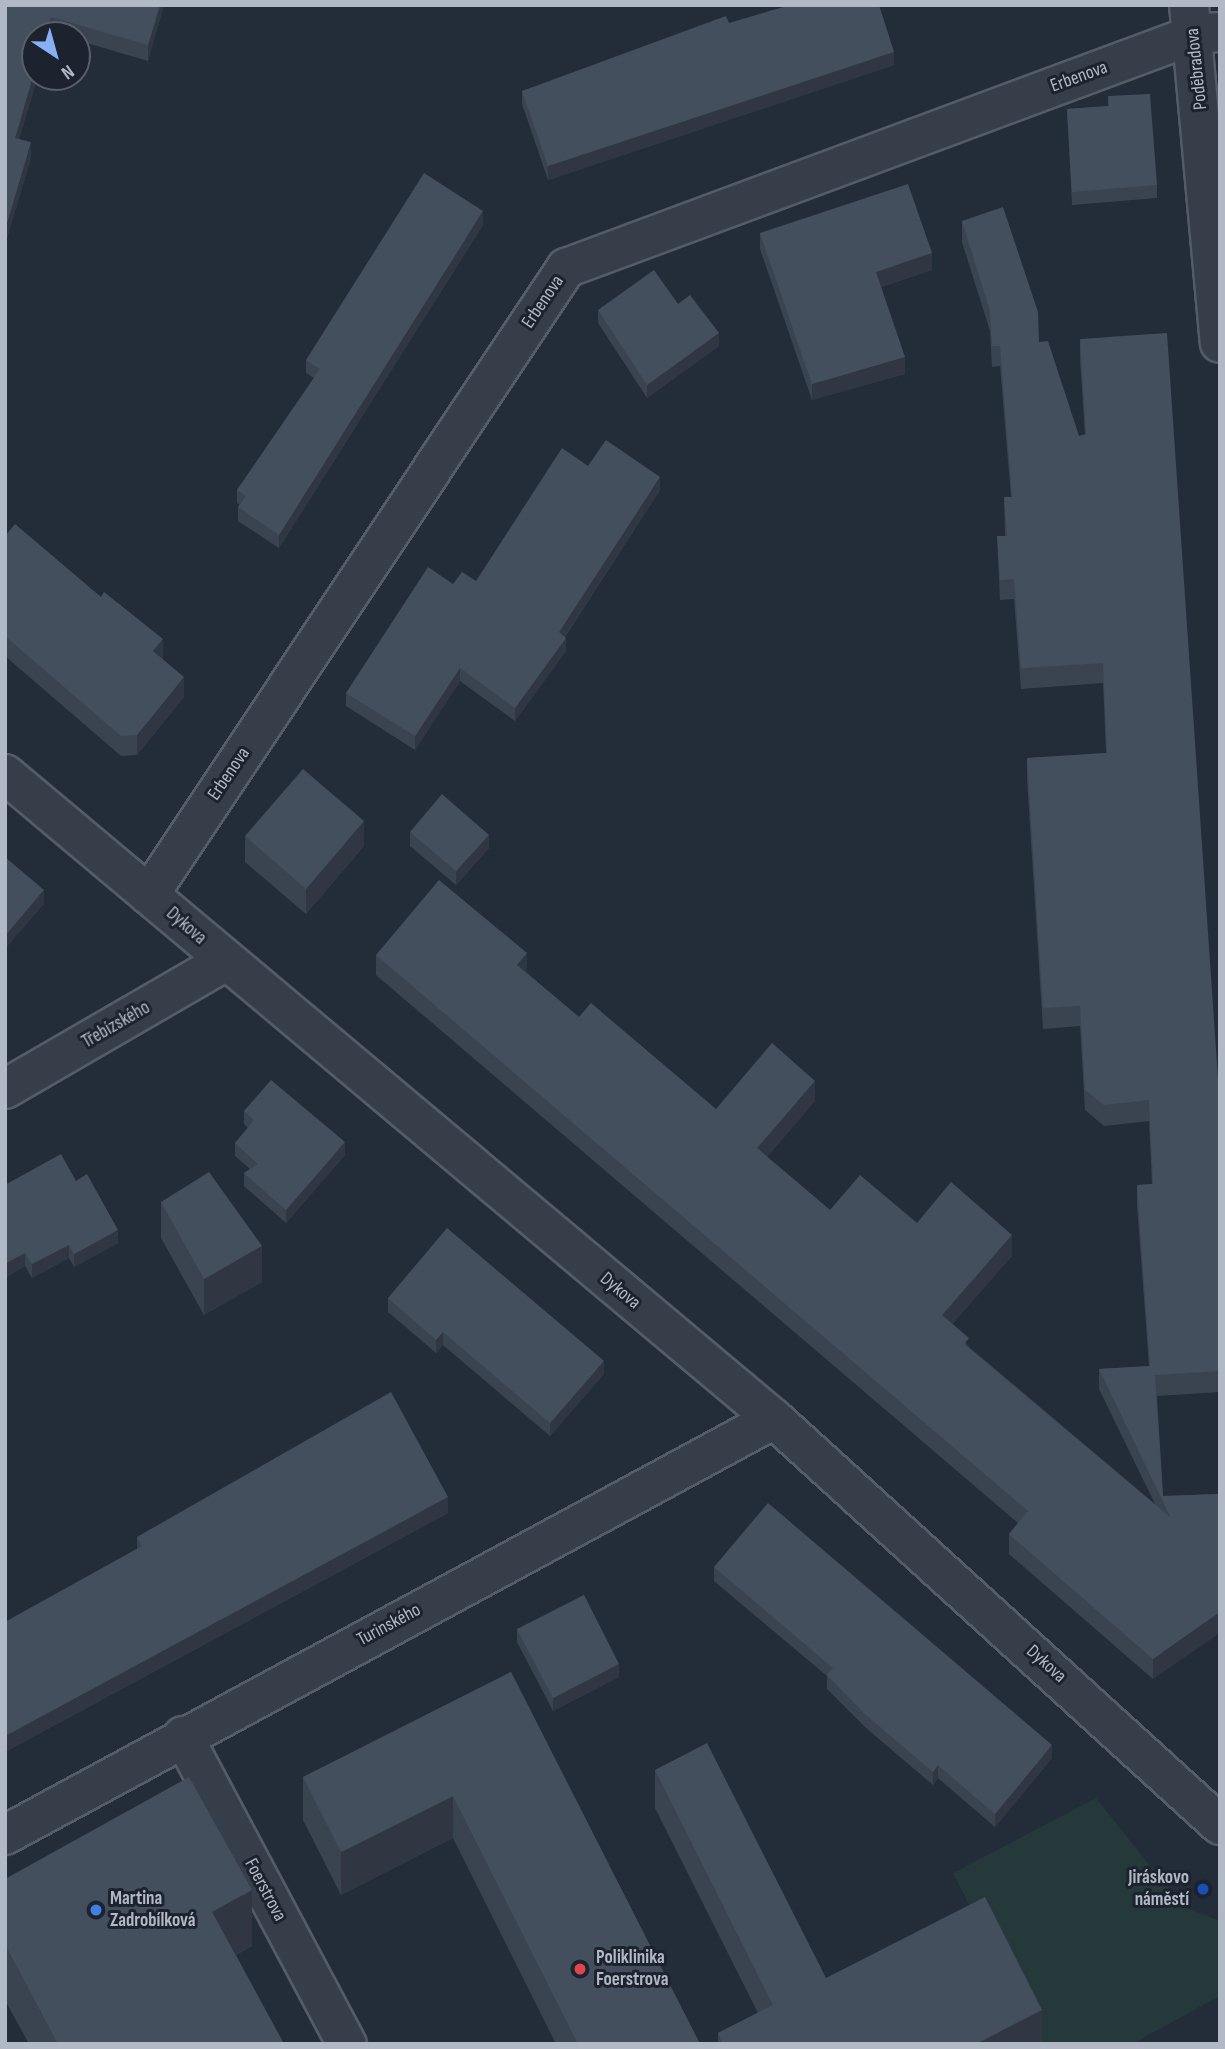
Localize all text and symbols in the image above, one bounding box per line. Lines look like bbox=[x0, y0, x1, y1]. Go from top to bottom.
north arrow bbox=[21, 21, 91, 91]
street label: Poděbradova bbox=[1181, 27, 1213, 111]
street label: Erbenova bbox=[1047, 56, 1111, 98]
text: N bbox=[57, 59, 78, 84]
street label: Erbenova bbox=[517, 271, 569, 333]
street label: Erbenova bbox=[203, 743, 255, 805]
street label: Dykova bbox=[161, 902, 211, 950]
street label: Třebízského bbox=[78, 996, 154, 1054]
street label: Dykova bbox=[595, 1268, 645, 1314]
street label: Turinského bbox=[353, 1599, 425, 1651]
street label: Dykova bbox=[1021, 1640, 1071, 1688]
street label: Foerstrova bbox=[239, 1855, 291, 1925]
place label: Jiráskovo náměstí bbox=[1128, 1867, 1189, 1911]
marker: Jiráskovo náměstí bbox=[1195, 1881, 1211, 1897]
place label: Martina Zadrobílková bbox=[110, 1888, 196, 1932]
marker: Martina Zadrobílková bbox=[88, 1902, 104, 1918]
place label: Poliklinika Foerstrova bbox=[596, 1947, 668, 1991]
marker: Poliklinika Foerstrova bbox=[570, 1959, 590, 1979]

